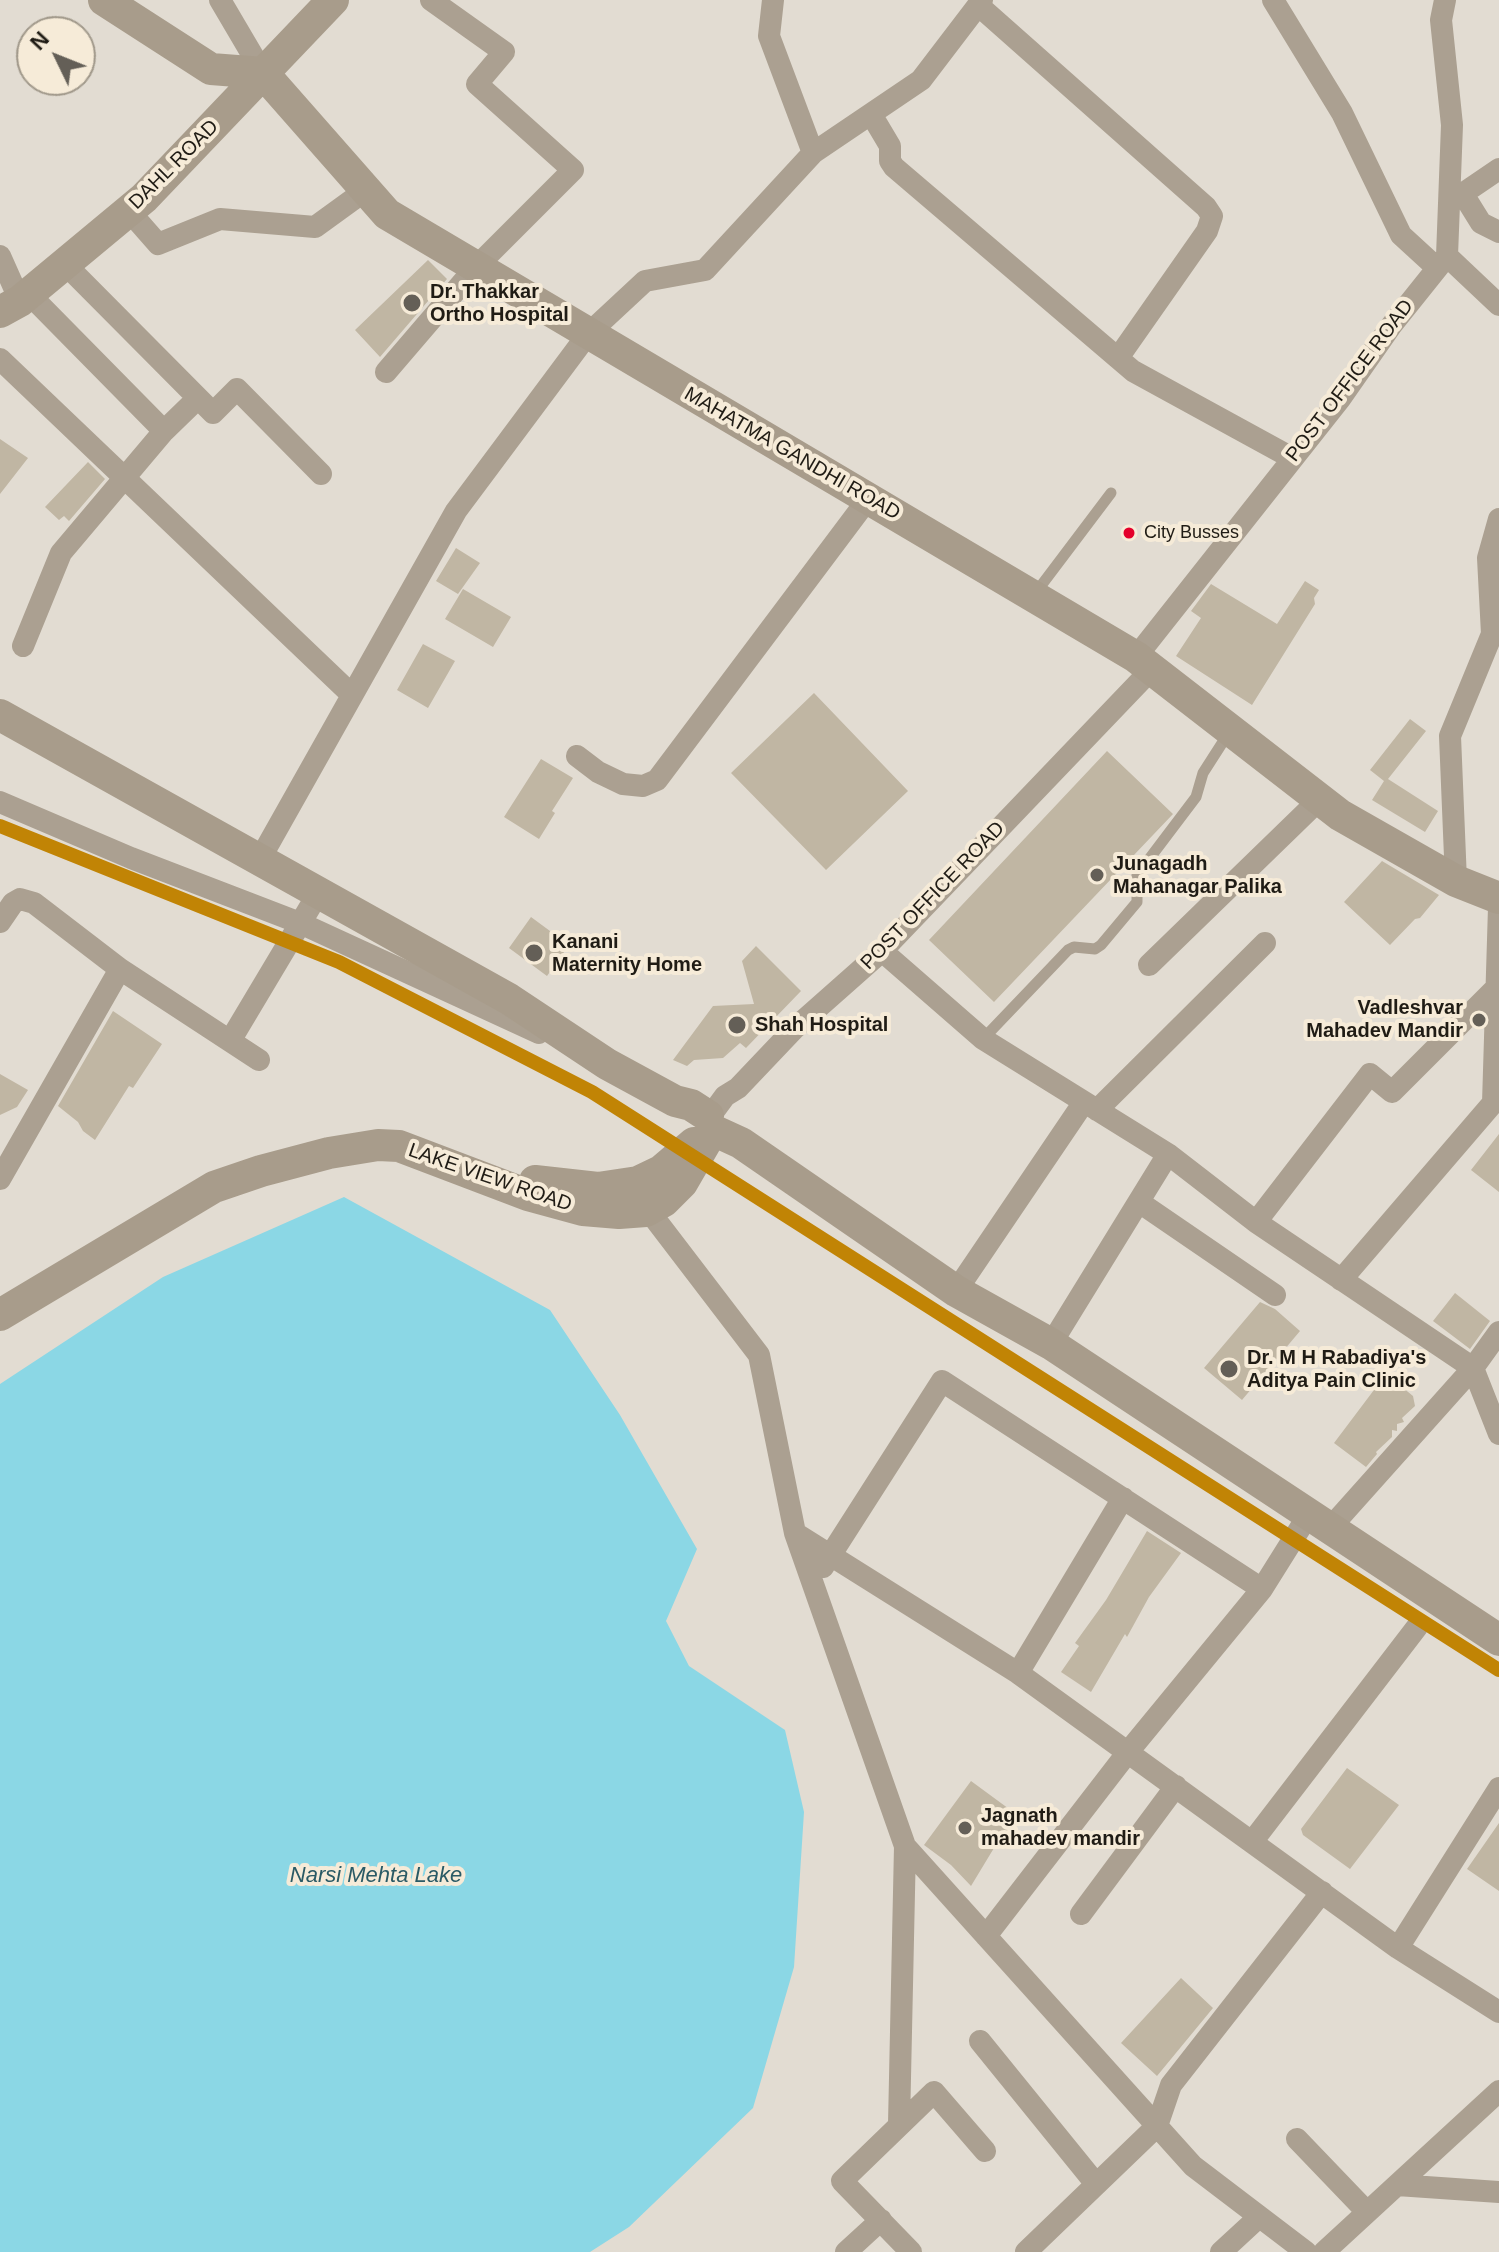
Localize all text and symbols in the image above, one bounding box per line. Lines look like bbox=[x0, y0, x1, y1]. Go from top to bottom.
north arrow bbox=[16, 16, 96, 96]
text: N bbox=[25, 26, 54, 55]
street label: DAHL ROAD bbox=[124, 115, 224, 215]
place label: Dr. Thakkar Ortho Hospital bbox=[430, 280, 569, 327]
marker: Dr. Thakkar Ortho Hospital bbox=[401, 292, 423, 314]
street label: POST OFFICE ROAD bbox=[1281, 295, 1419, 467]
street label: MAHATMA GANDHI ROAD bbox=[680, 382, 904, 526]
place label: City Busses bbox=[1144, 522, 1239, 544]
marker: City Busses bbox=[1121, 525, 1137, 541]
street label: POST OFFICE ROAD bbox=[856, 817, 1010, 975]
place label: Junagadh Mahanagar Palika bbox=[1113, 852, 1282, 899]
marker: Junagadh Mahanagar Palika bbox=[1088, 866, 1106, 884]
place label: Kanani Maternity Home bbox=[552, 930, 702, 977]
marker: Kanani Maternity Home bbox=[523, 942, 545, 964]
place label: Vadleshvar Mahadev Mandir bbox=[1306, 996, 1463, 1043]
marker: Vadleshvar Mahadev Mandir bbox=[1470, 1011, 1488, 1029]
place label: Shah Hospital bbox=[755, 1013, 888, 1037]
marker: Shah Hospital bbox=[726, 1014, 748, 1036]
street label: LAKE VIEW ROAD bbox=[405, 1139, 575, 1217]
place label: Dr. M H Rabadiya's Aditya Pain Clinic bbox=[1247, 1346, 1426, 1393]
marker: Dr. M H Rabadiya's Aditya Pain Clinic bbox=[1218, 1358, 1240, 1380]
place label: Jagnath mahadev mandir bbox=[981, 1804, 1140, 1851]
marker: Jagnath mahadev mandir bbox=[956, 1819, 974, 1837]
water label: Narsi Mehta Lake bbox=[290, 1863, 462, 1889]

